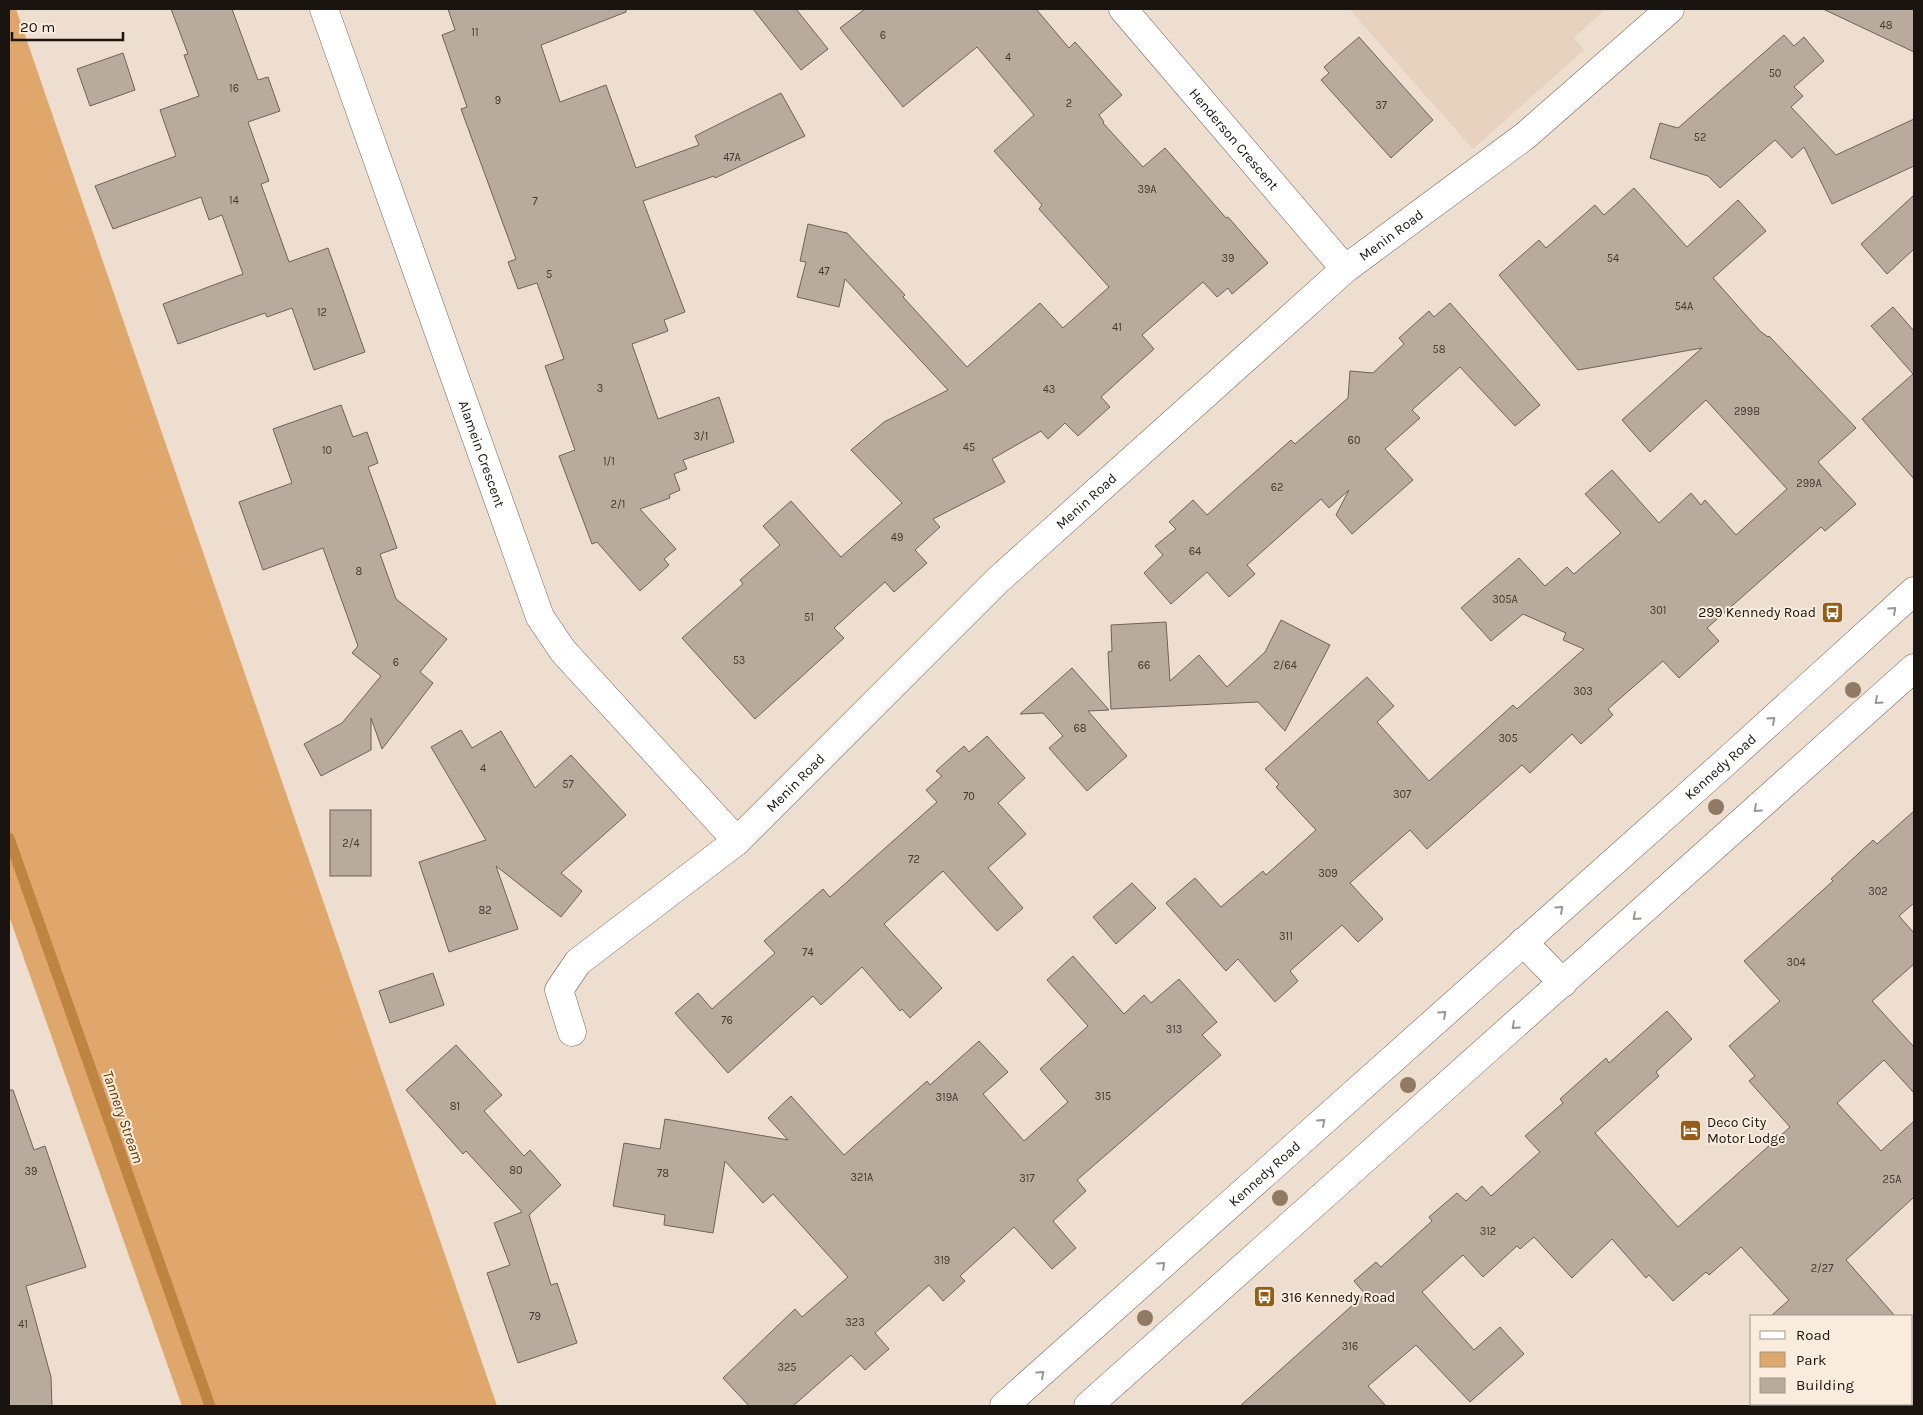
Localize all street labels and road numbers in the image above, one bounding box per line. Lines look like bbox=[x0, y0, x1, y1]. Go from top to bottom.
street label: Henderson Crescent bbox=[1185, 85, 1282, 194]
street label: Menin Road bbox=[1356, 206, 1427, 265]
street label: Alamein Crescent bbox=[455, 398, 508, 510]
street label: Menin Road bbox=[1053, 470, 1120, 533]
street label: Kennedy Road bbox=[1681, 731, 1760, 804]
street label: Menin Road bbox=[763, 750, 828, 816]
street label: Kennedy Road bbox=[1225, 1138, 1304, 1210]

